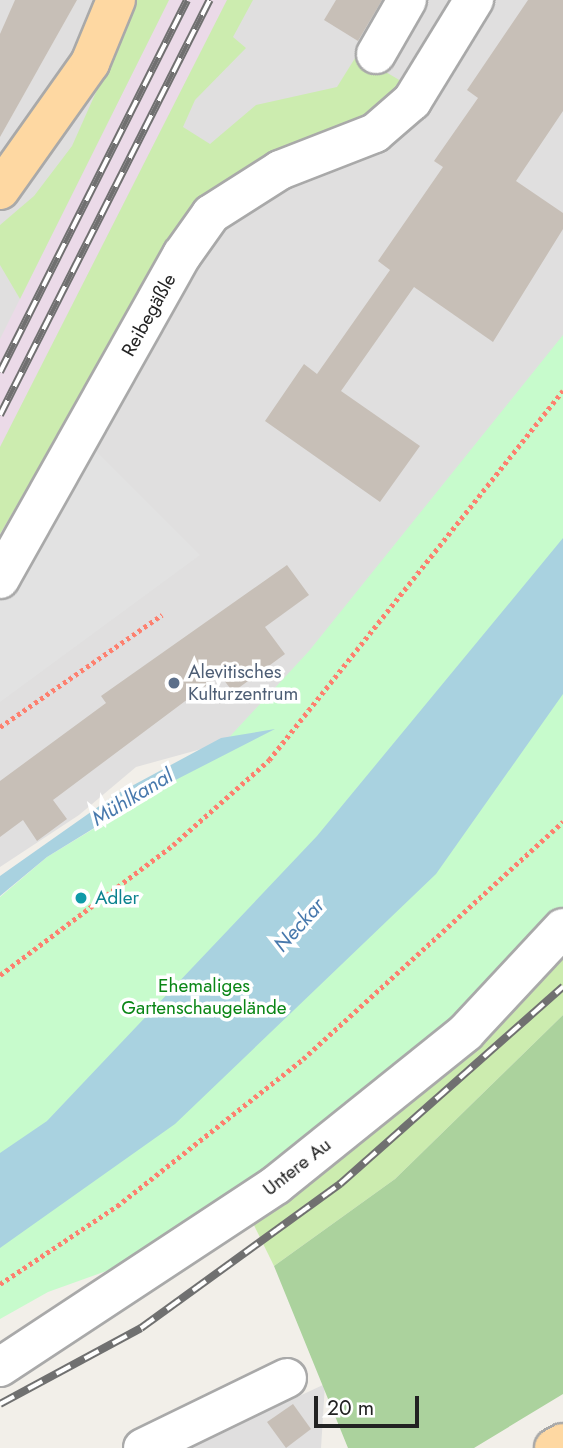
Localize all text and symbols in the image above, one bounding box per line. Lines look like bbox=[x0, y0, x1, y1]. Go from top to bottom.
street label: Reibegäßle bbox=[117, 270, 181, 360]
place label: Alevitisches Kulturzentrum bbox=[188, 661, 298, 705]
marker: Alevitisches Kulturzentrum bbox=[166, 675, 182, 691]
water label: Mühlkanal bbox=[87, 763, 177, 831]
place label: Adler bbox=[95, 887, 139, 909]
marker: Adler bbox=[73, 890, 89, 906]
water label: Neckar bbox=[268, 893, 330, 957]
park label: Ehemaliges Gartenschaugelände bbox=[121, 975, 287, 1019]
street label: Untere Au bbox=[258, 1133, 336, 1201]
scale bar bbox=[318, 1382, 423, 1426]
text: 20 m bbox=[327, 1393, 374, 1423]

